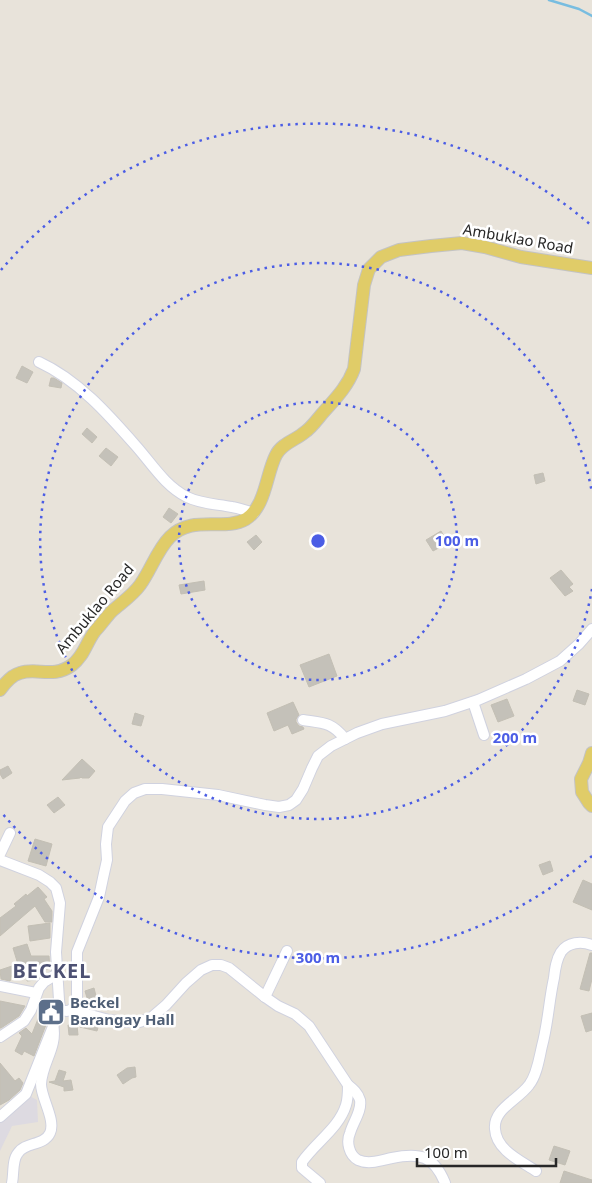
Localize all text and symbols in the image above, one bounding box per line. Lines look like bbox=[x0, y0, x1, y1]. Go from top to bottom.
street label: Ambuklao Road bbox=[462, 218, 575, 258]
text: 100 m bbox=[435, 530, 479, 550]
centre of rings bbox=[309, 532, 327, 550]
street label: Ambuklao Road bbox=[51, 559, 138, 657]
text: 200 m bbox=[493, 727, 537, 747]
text: 300 m bbox=[296, 947, 340, 967]
district label: BECKEL bbox=[13, 957, 92, 984]
place label: Beckel Barangay Hall bbox=[70, 992, 174, 1029]
public building icon: Beckel Barangay Hall bbox=[36, 997, 66, 1027]
scale bar bbox=[417, 1136, 556, 1168]
text: 100 m bbox=[424, 1142, 468, 1162]

